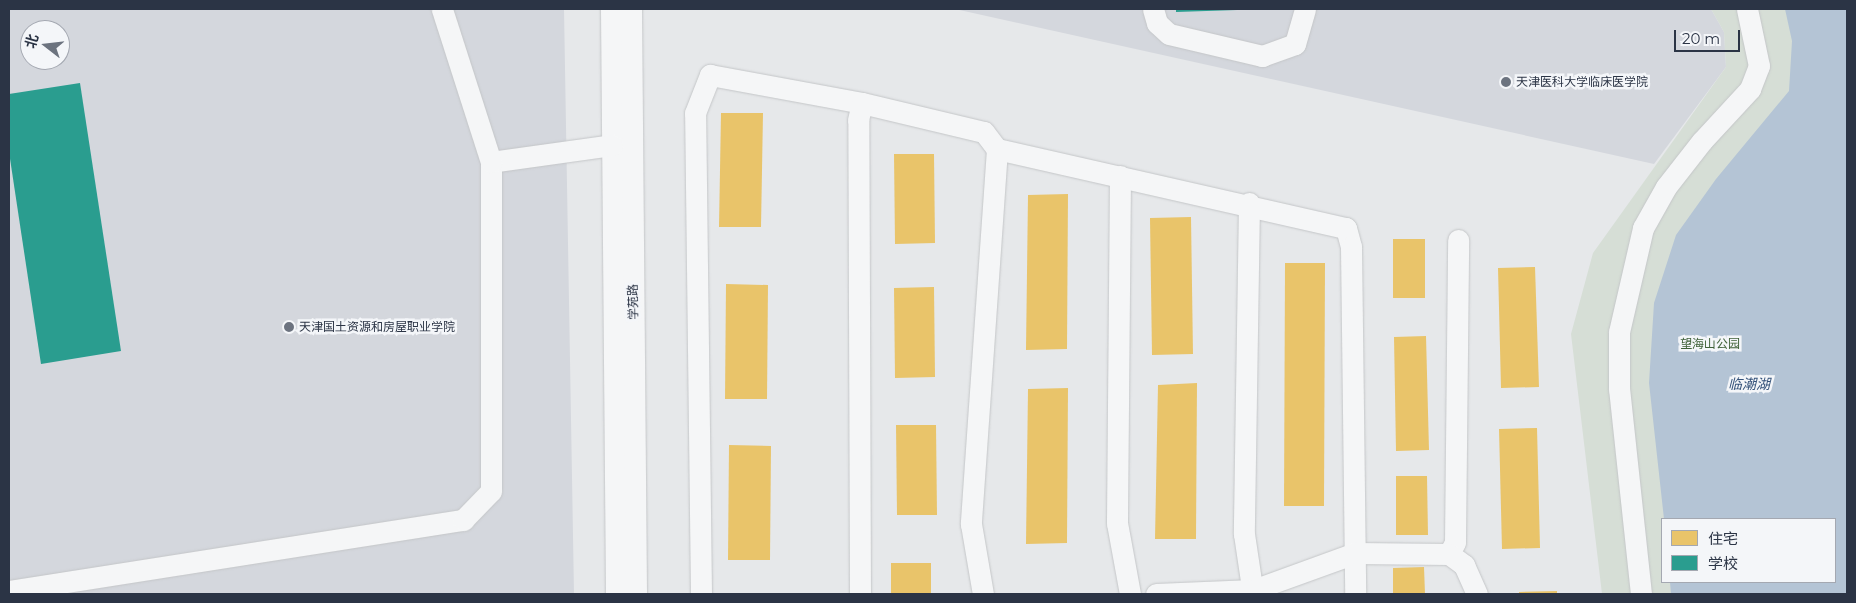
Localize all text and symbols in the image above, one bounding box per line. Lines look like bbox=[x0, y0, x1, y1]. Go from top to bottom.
north arrow bbox=[20, 20, 70, 70]
scale bar bbox=[1676, 20, 1742, 52]
text: 20 m bbox=[1682, 29, 1720, 48]
text: 北 bbox=[21, 32, 42, 50]
place label: 天津医科大学临床医学院 bbox=[1516, 75, 1648, 89]
marker: 天津医科大学临床医学院 bbox=[1500, 76, 1512, 88]
street label: 学苑路 bbox=[625, 284, 641, 320]
place label: 天津国土资源和房屋职业学院 bbox=[299, 320, 455, 334]
marker: 天津国土资源和房屋职业学院 bbox=[283, 321, 295, 333]
park label: 望海山公园 bbox=[1680, 337, 1740, 351]
water label: 临潮湖 bbox=[1728, 376, 1770, 392]
legend bbox=[1661, 518, 1836, 583]
text: 住宅 bbox=[1708, 529, 1738, 548]
text: 学校 bbox=[1708, 554, 1738, 573]

